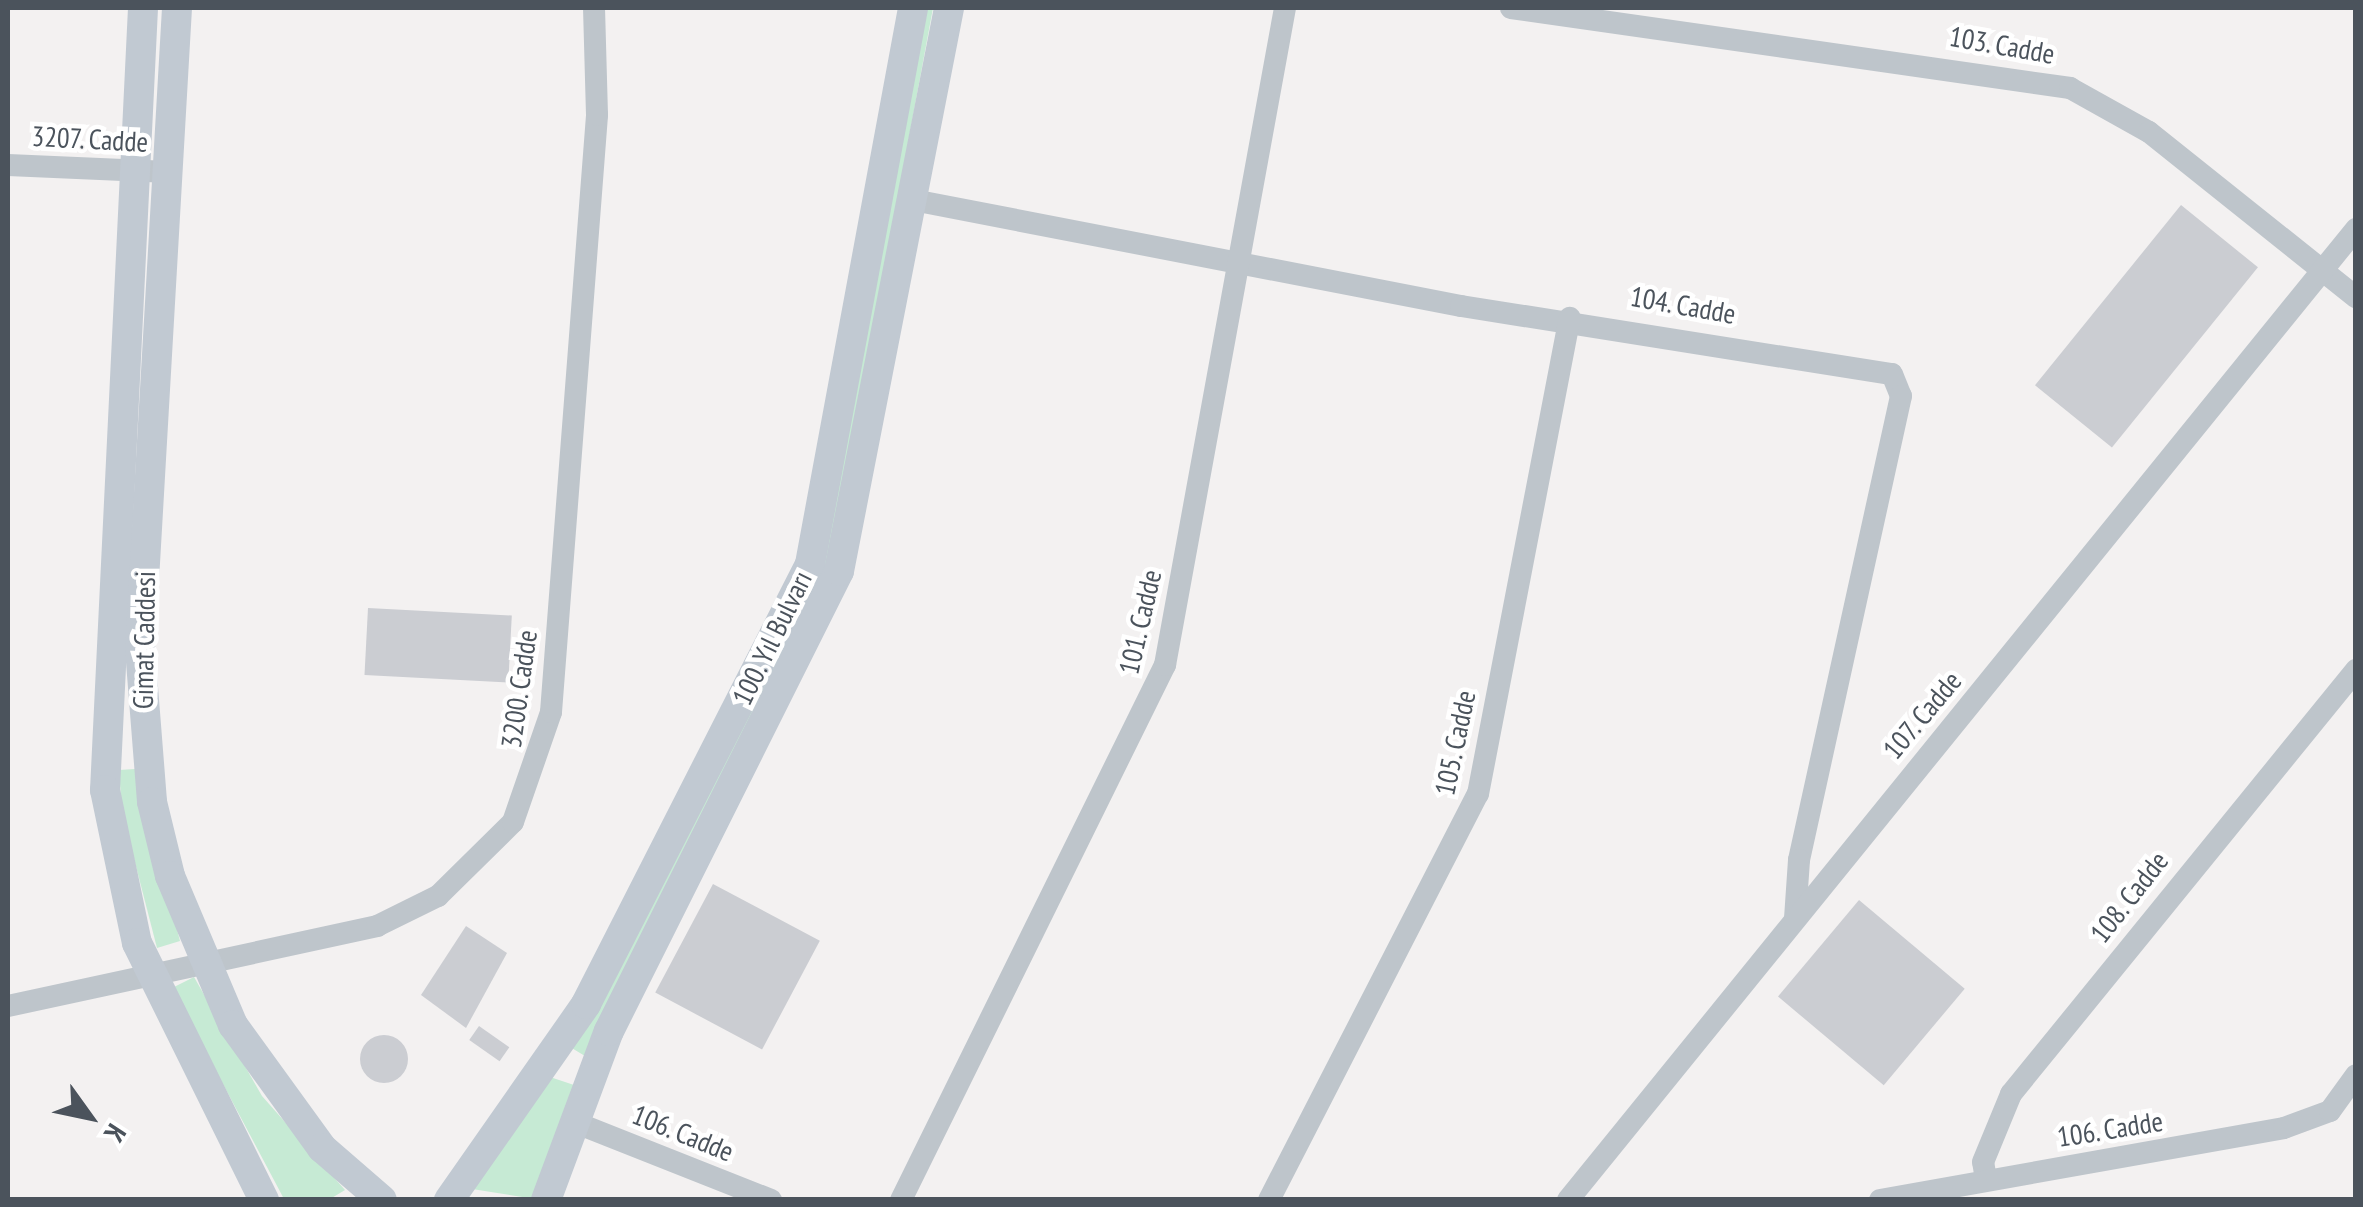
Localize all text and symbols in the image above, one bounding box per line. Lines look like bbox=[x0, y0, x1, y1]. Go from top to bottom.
street label: 103. Cadde bbox=[1946, 19, 2058, 71]
street label: 3207. Cadde bbox=[30, 119, 150, 159]
street label: 104. Cadde bbox=[1627, 279, 1739, 331]
street label: 100. Yıl Bulvarı bbox=[725, 564, 819, 712]
street label: 101. Cadde bbox=[1111, 566, 1169, 678]
street label: Gimat Caddesi bbox=[126, 571, 162, 709]
street label: 3200. Cadde bbox=[494, 627, 544, 751]
street label: 107. Cadde bbox=[1875, 664, 1969, 766]
street label: 105. Cadde bbox=[1427, 687, 1483, 799]
street label: 108. Cadde bbox=[2082, 844, 2176, 950]
north arrow bbox=[40, 1067, 140, 1167]
street label: 106. Cadde bbox=[627, 1097, 739, 1169]
street label: 106. Cadde bbox=[2054, 1104, 2166, 1154]
text: K bbox=[96, 1117, 135, 1150]

